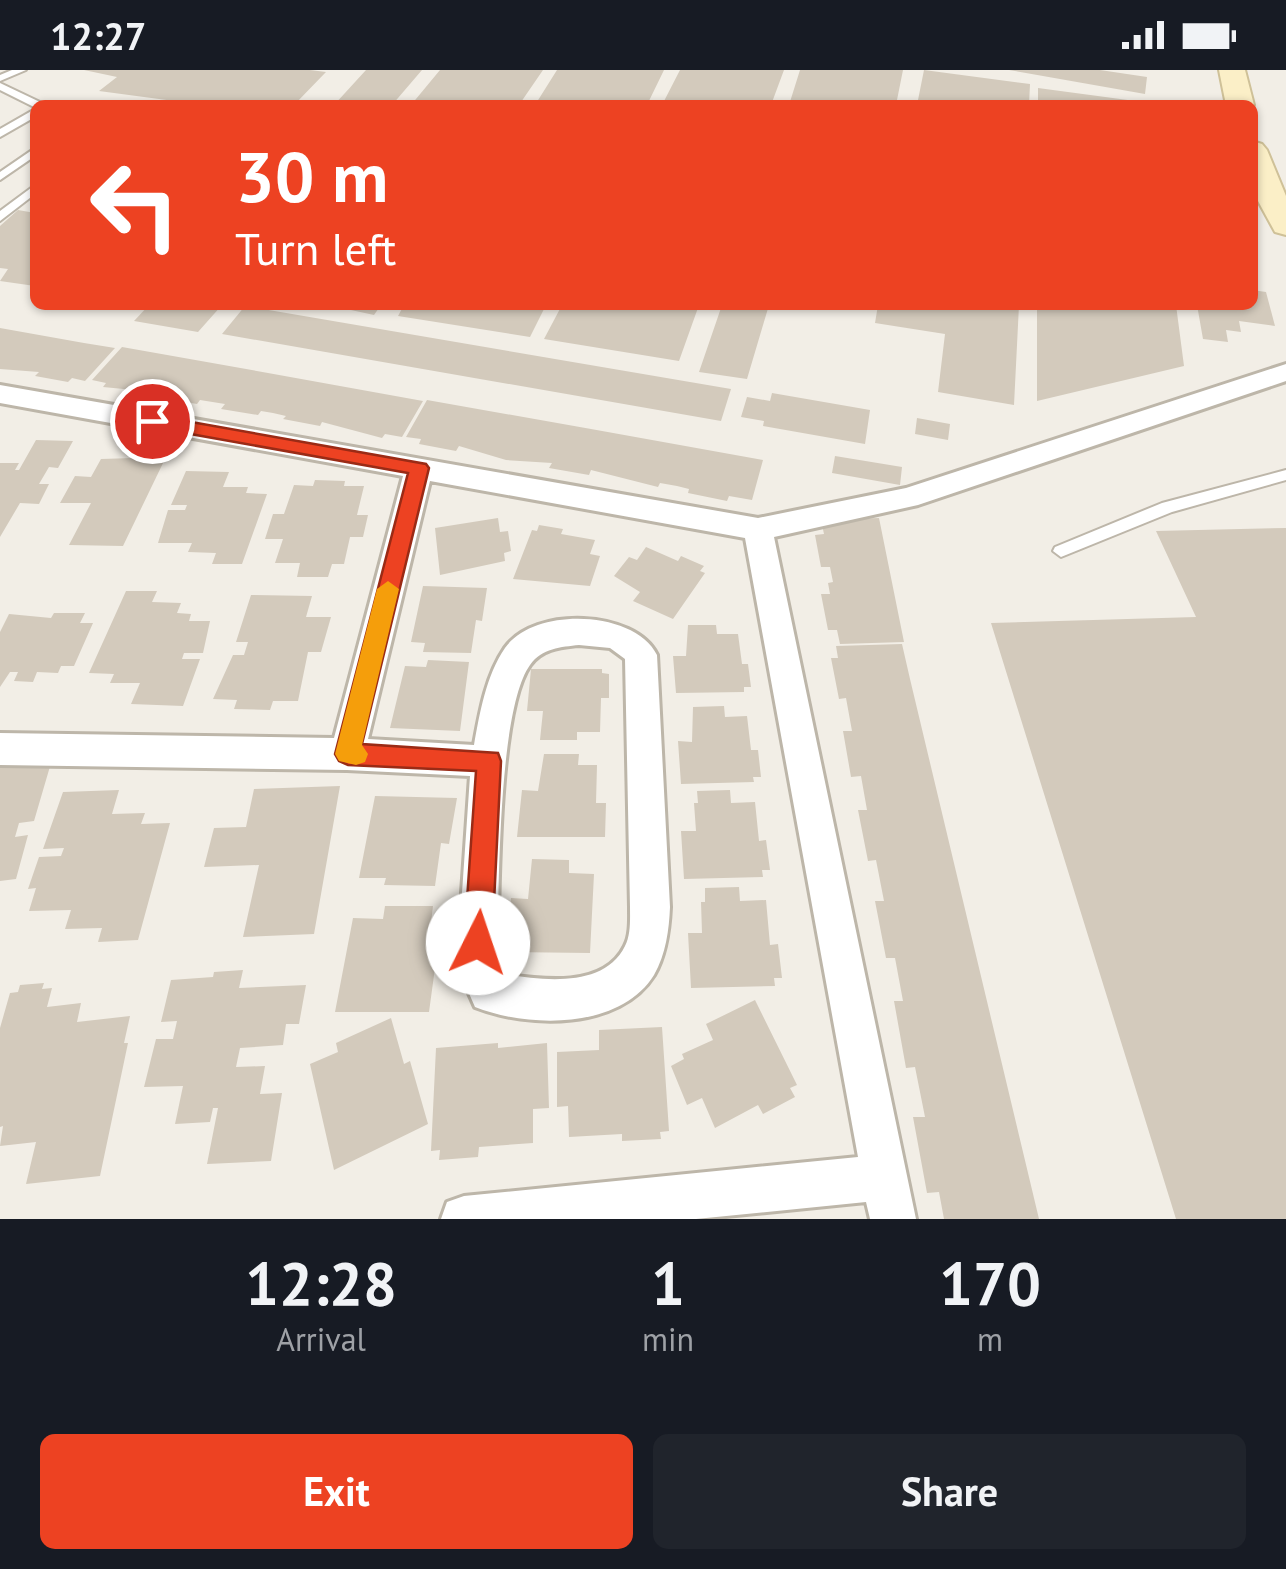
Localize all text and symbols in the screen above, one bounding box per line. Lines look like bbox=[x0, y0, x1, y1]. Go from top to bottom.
text: 12:27 bbox=[50, 11, 146, 60]
text: 30 m bbox=[235, 131, 388, 221]
icon: left bbox=[70, 140, 200, 270]
text: Turn left bbox=[235, 219, 396, 277]
pin bbox=[110, 379, 195, 464]
icon: arrive bbox=[125, 394, 180, 449]
position arrow bbox=[426, 891, 530, 995]
text: 12:28 bbox=[245, 1244, 397, 1322]
text: 1 bbox=[651, 1244, 685, 1322]
text: 170 bbox=[939, 1244, 1041, 1322]
text: Arrival bbox=[276, 1318, 366, 1360]
text: min bbox=[642, 1318, 694, 1360]
text: m bbox=[977, 1318, 1003, 1360]
button: Exit bbox=[40, 1434, 633, 1549]
button: Share bbox=[653, 1434, 1246, 1549]

